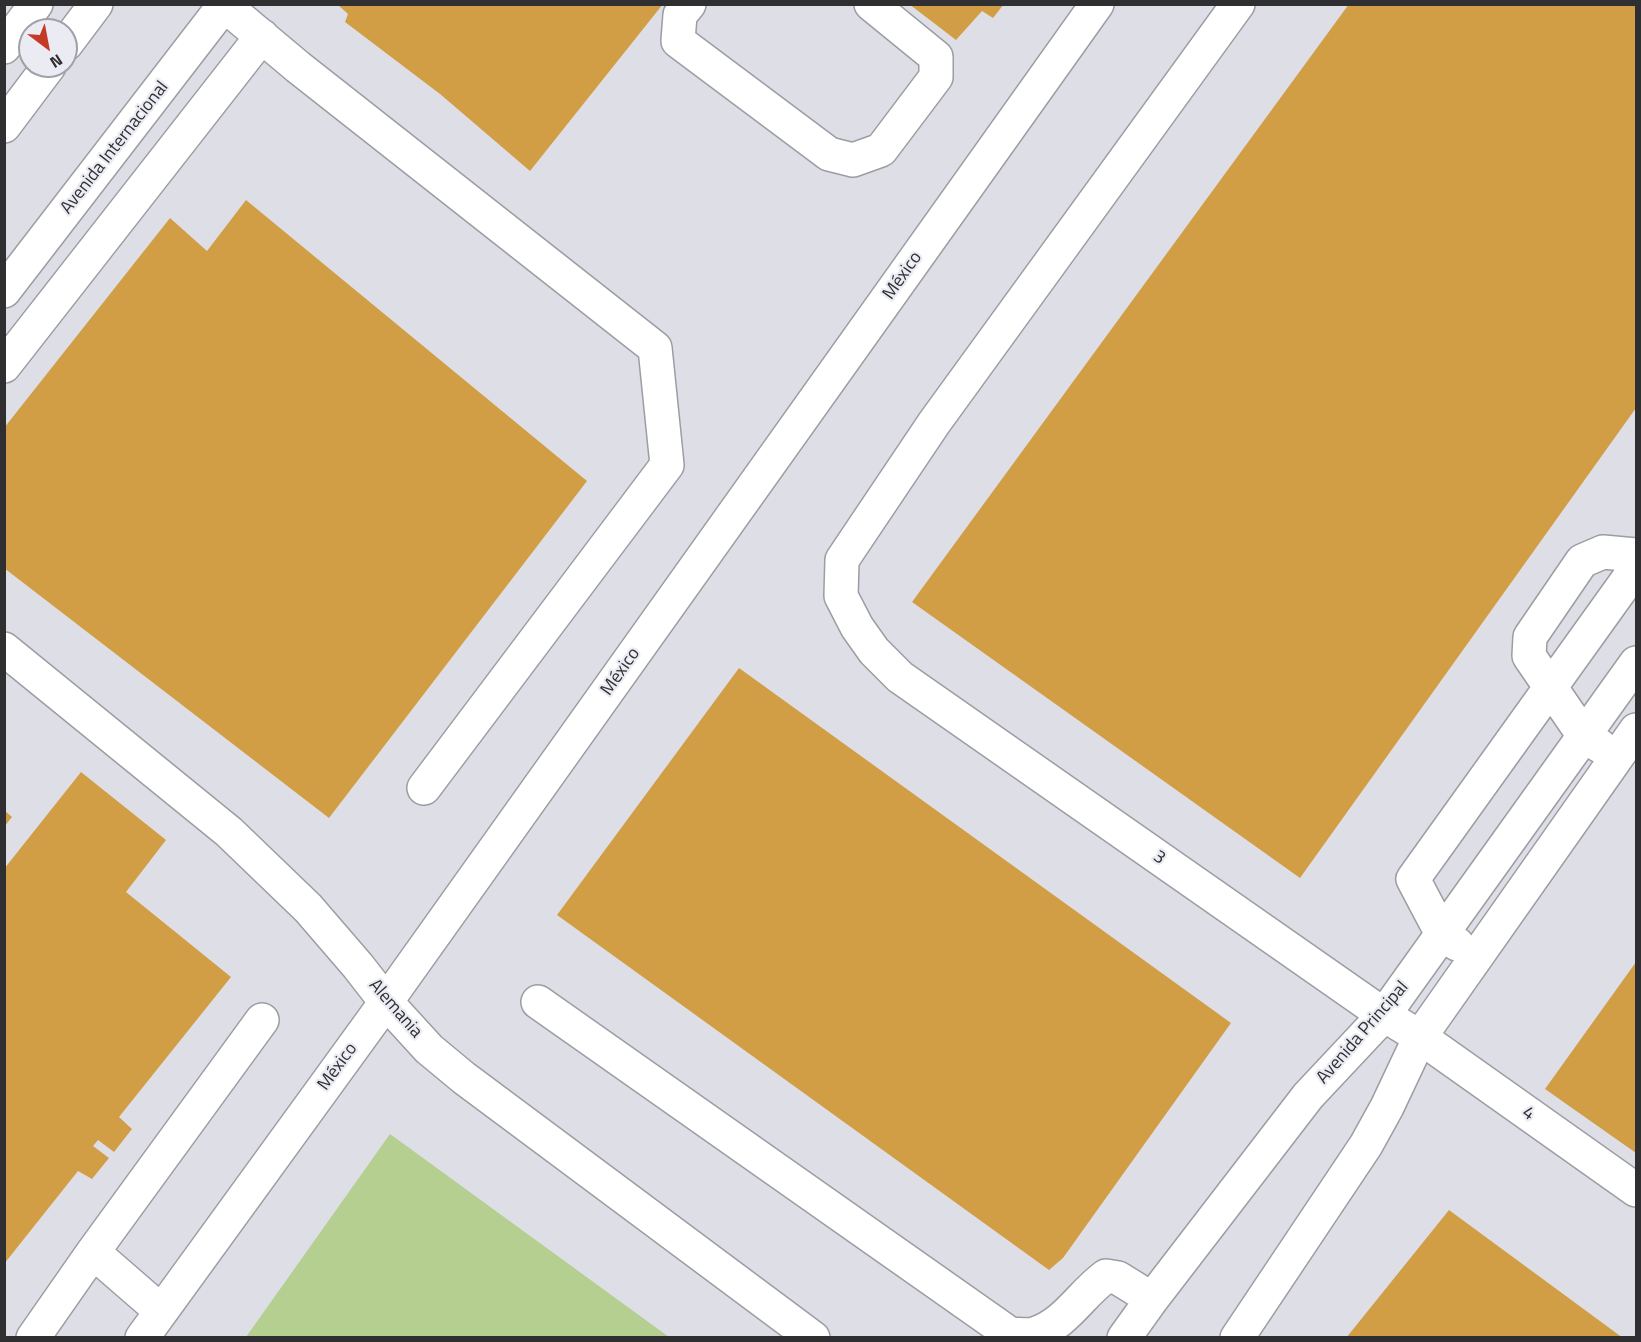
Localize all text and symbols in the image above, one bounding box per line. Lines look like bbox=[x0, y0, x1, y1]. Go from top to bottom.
north arrow bbox=[18, 18, 78, 78]
text: N bbox=[45, 48, 68, 75]
street label: Avenida Internacional bbox=[56, 77, 174, 219]
street label: México bbox=[879, 248, 927, 304]
street label: México bbox=[597, 644, 645, 700]
street label: 3 bbox=[1149, 846, 1169, 870]
street label: Alemania bbox=[364, 975, 426, 1043]
street label: Avenida Principal bbox=[1313, 977, 1413, 1089]
street label: México bbox=[314, 1039, 362, 1095]
street label: 4 bbox=[1518, 1102, 1538, 1126]

